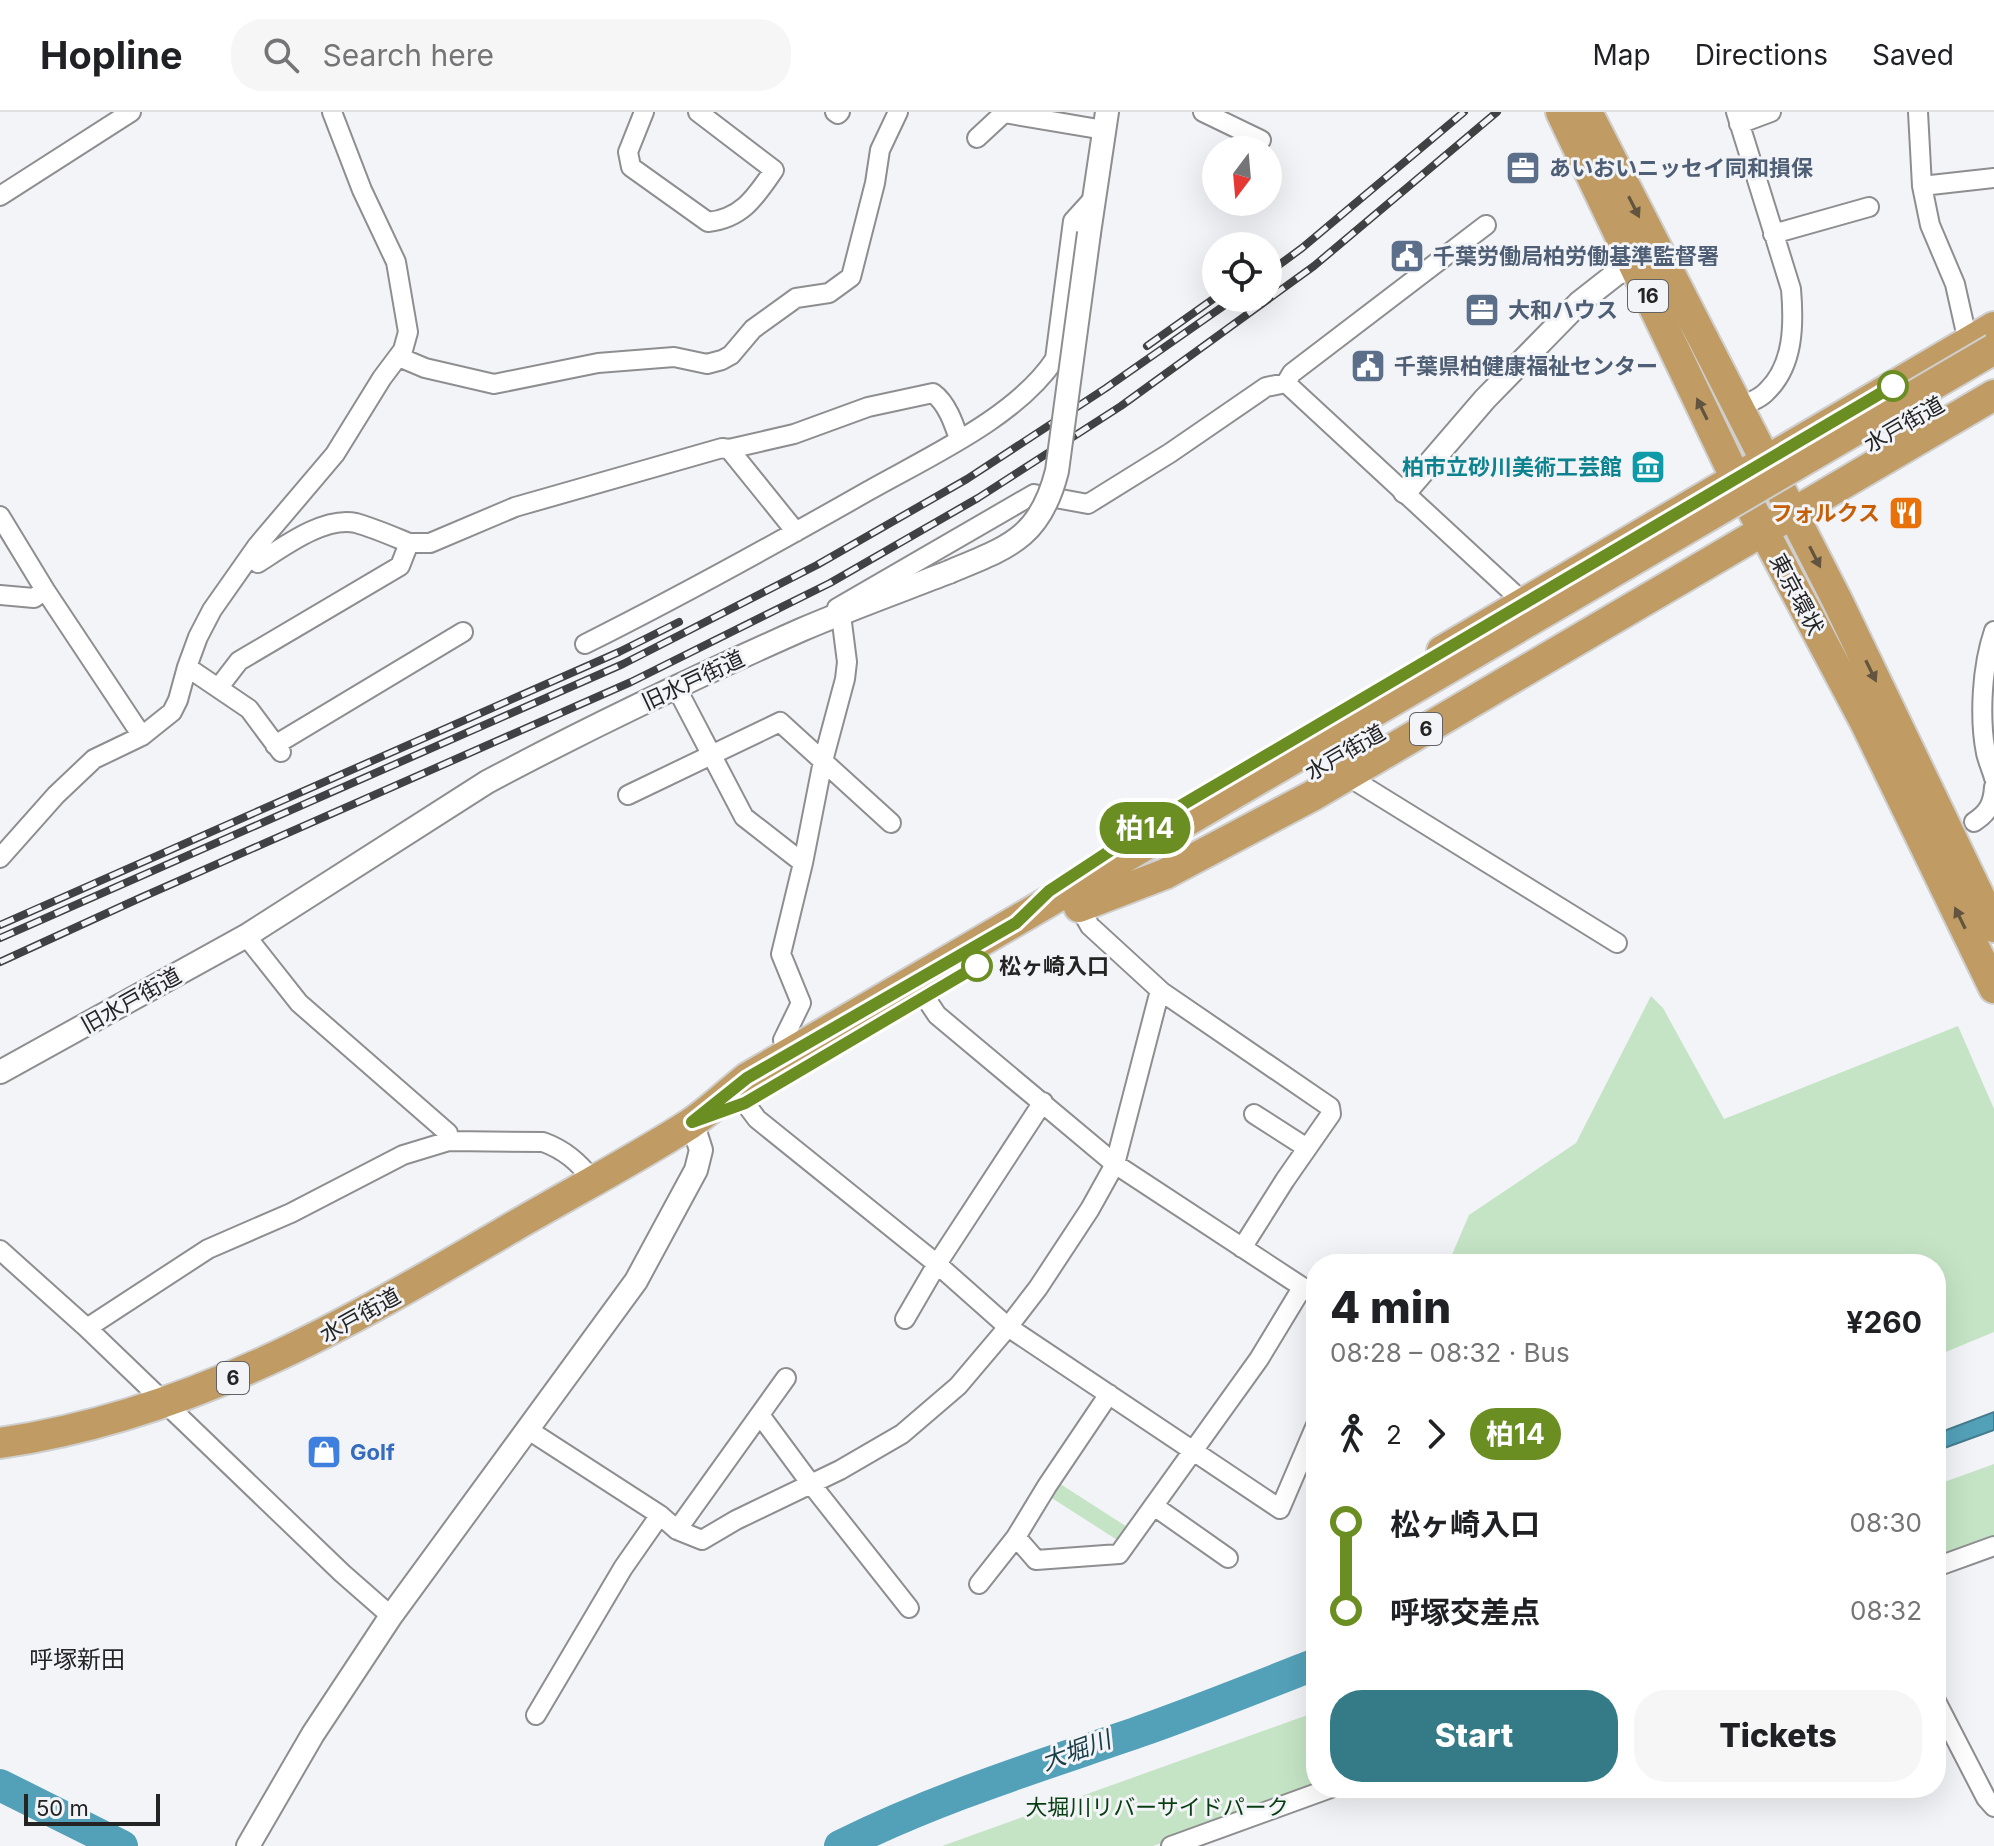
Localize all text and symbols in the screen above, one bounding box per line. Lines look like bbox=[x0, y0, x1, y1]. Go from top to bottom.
search box bbox=[231, 19, 791, 91]
text: Hopline bbox=[40, 32, 183, 78]
icon: search bbox=[259, 33, 303, 77]
text: Search here bbox=[323, 37, 494, 73]
text: Map bbox=[1592, 38, 1651, 72]
text: Directions bbox=[1695, 38, 1828, 72]
text: Saved bbox=[1872, 38, 1954, 72]
north arrow bbox=[1202, 136, 1282, 216]
map controls bbox=[1202, 136, 1282, 312]
office icon: あいおいニッセイ同和損保 bbox=[1504, 149, 1542, 187]
place label: あいおいニッセイ同和損保 bbox=[1549, 155, 1813, 181]
one-way arrow bbox=[1628, 196, 1641, 219]
button: locate bbox=[1202, 232, 1282, 312]
public building icon: 千葉労働局柏労働基準監督署 bbox=[1388, 237, 1426, 275]
place label: 千葉労働局柏労働基準監督署 bbox=[1433, 243, 1719, 269]
road number: 16 bbox=[1628, 280, 1668, 312]
office icon: 大和ハウス bbox=[1463, 291, 1501, 329]
place label: 大和ハウス bbox=[1508, 297, 1618, 323]
public building icon: 千葉県柏健康福祉センター bbox=[1349, 347, 1387, 385]
place label: 千葉県柏健康福祉センター bbox=[1394, 353, 1658, 379]
unlabelled marker bbox=[1878, 371, 1908, 401]
street label: 水戸街道 bbox=[1859, 391, 1949, 457]
one-way arrow bbox=[1695, 397, 1709, 421]
museum icon: 柏市立砂川美術工芸館 bbox=[1629, 448, 1667, 486]
place label: 柏市立砂川美術工芸館 bbox=[1402, 454, 1622, 480]
restaurant icon: フォルクス bbox=[1887, 494, 1925, 532]
place label: フォルクス bbox=[1771, 500, 1880, 526]
one-way arrow bbox=[1808, 545, 1821, 568]
street label: 東京環状 bbox=[1765, 549, 1829, 639]
street label: 旧水戸街道 bbox=[638, 645, 748, 715]
one-way arrow bbox=[1864, 659, 1878, 682]
road number: 6 bbox=[1410, 713, 1442, 745]
street label: 水戸街道 bbox=[1300, 719, 1390, 785]
line badge: 柏14 bbox=[1099, 802, 1191, 854]
text: 柏14 bbox=[1115, 811, 1175, 845]
one-way arrow bbox=[1953, 906, 1967, 929]
marker: 松ヶ崎入口 bbox=[962, 951, 992, 981]
place label: 松ヶ崎入口 bbox=[999, 953, 1109, 979]
street label: 旧水戸街道 bbox=[77, 962, 185, 1038]
text: 4 min bbox=[1330, 1280, 1451, 1334]
street label: 水戸街道 bbox=[315, 1282, 405, 1348]
text: ¥260 bbox=[1846, 1304, 1922, 1340]
text: 08:28 – 08:32 · Bus bbox=[1330, 1337, 1570, 1368]
road number: 6 bbox=[217, 1362, 249, 1394]
icon: walk bbox=[1330, 1412, 1374, 1456]
icon: forward bbox=[1414, 1412, 1458, 1456]
text: 柏14 bbox=[1486, 1417, 1545, 1451]
text: 2 bbox=[1386, 1419, 1402, 1450]
shop icon: Golf bbox=[305, 1433, 343, 1471]
place label: Golf bbox=[350, 1439, 395, 1465]
text: 松ヶ崎入口 bbox=[1390, 1506, 1540, 1542]
text: 08:30 bbox=[1850, 1507, 1922, 1538]
text: 呼塚交差点 bbox=[1390, 1594, 1540, 1630]
text: 08:32 bbox=[1850, 1595, 1922, 1626]
district label: 呼塚新田 bbox=[29, 1645, 125, 1674]
button: Start bbox=[1330, 1690, 1618, 1782]
button: Tickets bbox=[1634, 1690, 1922, 1782]
water label: 大堀川 bbox=[1037, 1724, 1117, 1776]
scale bar bbox=[24, 1790, 160, 1826]
park label: 大堀川リバーサイドパーク bbox=[1025, 1794, 1289, 1820]
text: 50 m bbox=[36, 1795, 89, 1821]

